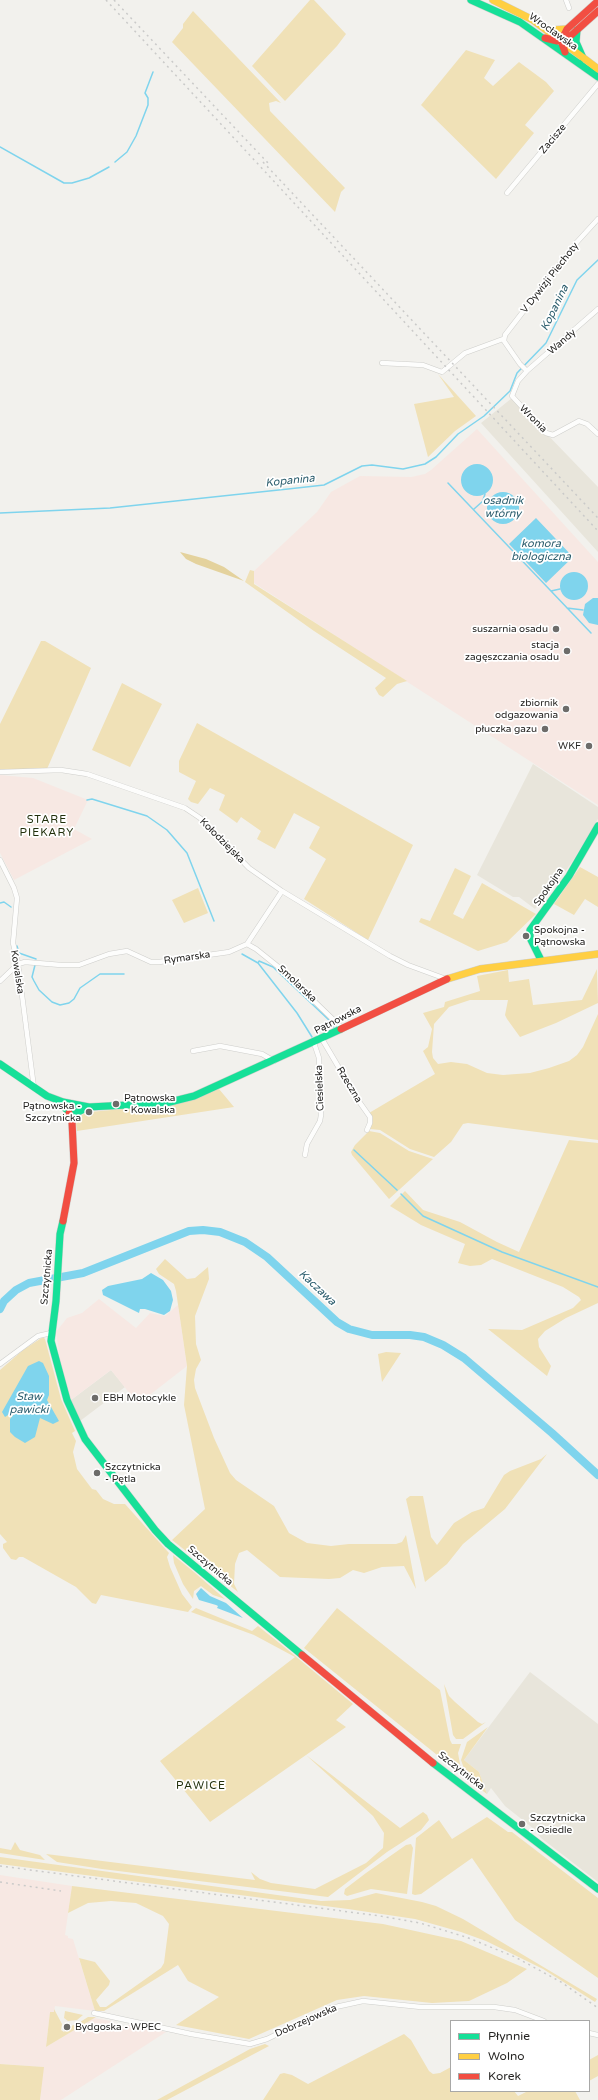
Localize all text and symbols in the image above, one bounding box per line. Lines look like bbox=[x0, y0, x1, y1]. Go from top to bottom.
street label: Wrocławska bbox=[526, 11, 580, 53]
street label: Zacisze bbox=[537, 122, 569, 156]
street label: V Dywizji Piechoty bbox=[519, 240, 581, 316]
water label: Kopanina bbox=[538, 283, 572, 333]
street label: Wandy bbox=[546, 327, 578, 357]
street label: Wronia bbox=[517, 403, 549, 435]
water label: Kopanina bbox=[265, 472, 315, 490]
water label: osadnik wtórny bbox=[483, 494, 523, 520]
water label: komora biologiczna bbox=[511, 537, 571, 563]
place label: suszarnia osadu bbox=[472, 623, 548, 635]
marker: suszarnia osadu bbox=[551, 624, 561, 634]
place label: stacja zagęszczania osadu bbox=[465, 639, 559, 662]
marker: stacja zagęszczania osadu bbox=[562, 646, 572, 656]
place label: zbiornik odgazowania bbox=[495, 697, 558, 720]
marker: zbiornik odgazowania bbox=[561, 704, 571, 714]
place label: płuczka gazu bbox=[475, 723, 537, 735]
marker: płuczka gazu bbox=[540, 724, 550, 734]
place label: WKF bbox=[558, 740, 581, 752]
marker: WKF bbox=[584, 741, 594, 751]
district label: STARE PIEKARY bbox=[20, 813, 74, 839]
street label: Kołodziejska bbox=[197, 816, 247, 866]
street label: Spokojna bbox=[531, 865, 567, 909]
place label: Spokojna - Pątnowska bbox=[534, 924, 585, 948]
marker: Spokojna - Pątnowska bbox=[521, 931, 531, 941]
street label: Kowalska bbox=[8, 949, 26, 995]
street label: Rymarska bbox=[163, 949, 211, 967]
street label: Smolarska bbox=[275, 963, 319, 1005]
street label: Pątnowska bbox=[312, 1003, 364, 1037]
street label: Ciesielska bbox=[313, 1065, 327, 1111]
street label: Rzeczna bbox=[334, 1065, 364, 1105]
place label: Pątnowska - Kowalska bbox=[124, 1092, 175, 1116]
marker: Pątnowska - Kowalska bbox=[111, 1099, 121, 1109]
place label: Pątnowska - Szczytnicka bbox=[23, 1100, 81, 1124]
marker: Pątnowska - Szczytnicka bbox=[84, 1107, 94, 1117]
street label: Szczytnicka bbox=[39, 1249, 55, 1305]
water label: Kaczawa bbox=[296, 1268, 338, 1308]
water label: Staw pawicki bbox=[9, 1390, 49, 1416]
place label: EBH Motocykle bbox=[103, 1392, 176, 1404]
marker: EBH Motocykle bbox=[90, 1393, 100, 1403]
place label: Szczytnicka - Pętla bbox=[105, 1461, 161, 1484]
marker: Szczytnicka - Pętla bbox=[92, 1468, 102, 1478]
street label: Szczytnicka bbox=[185, 1543, 235, 1589]
street label: Szczytnicka bbox=[435, 1749, 487, 1793]
district label: PAWICE bbox=[176, 1779, 226, 1793]
place label: Szczytnicka - Osiedle bbox=[530, 1812, 586, 1836]
marker: Szczytnicka - Osiedle bbox=[517, 1819, 527, 1829]
street label: Dobrzejowska bbox=[273, 2002, 339, 2040]
legend bbox=[450, 2020, 590, 2092]
place label: Bydgoska - WPEC bbox=[75, 2021, 161, 2033]
marker: Bydgoska - WPEC bbox=[62, 2022, 72, 2032]
text: Płynnie bbox=[488, 2029, 530, 2043]
text: Wolno bbox=[488, 2049, 524, 2063]
text: Korek bbox=[488, 2069, 521, 2083]

